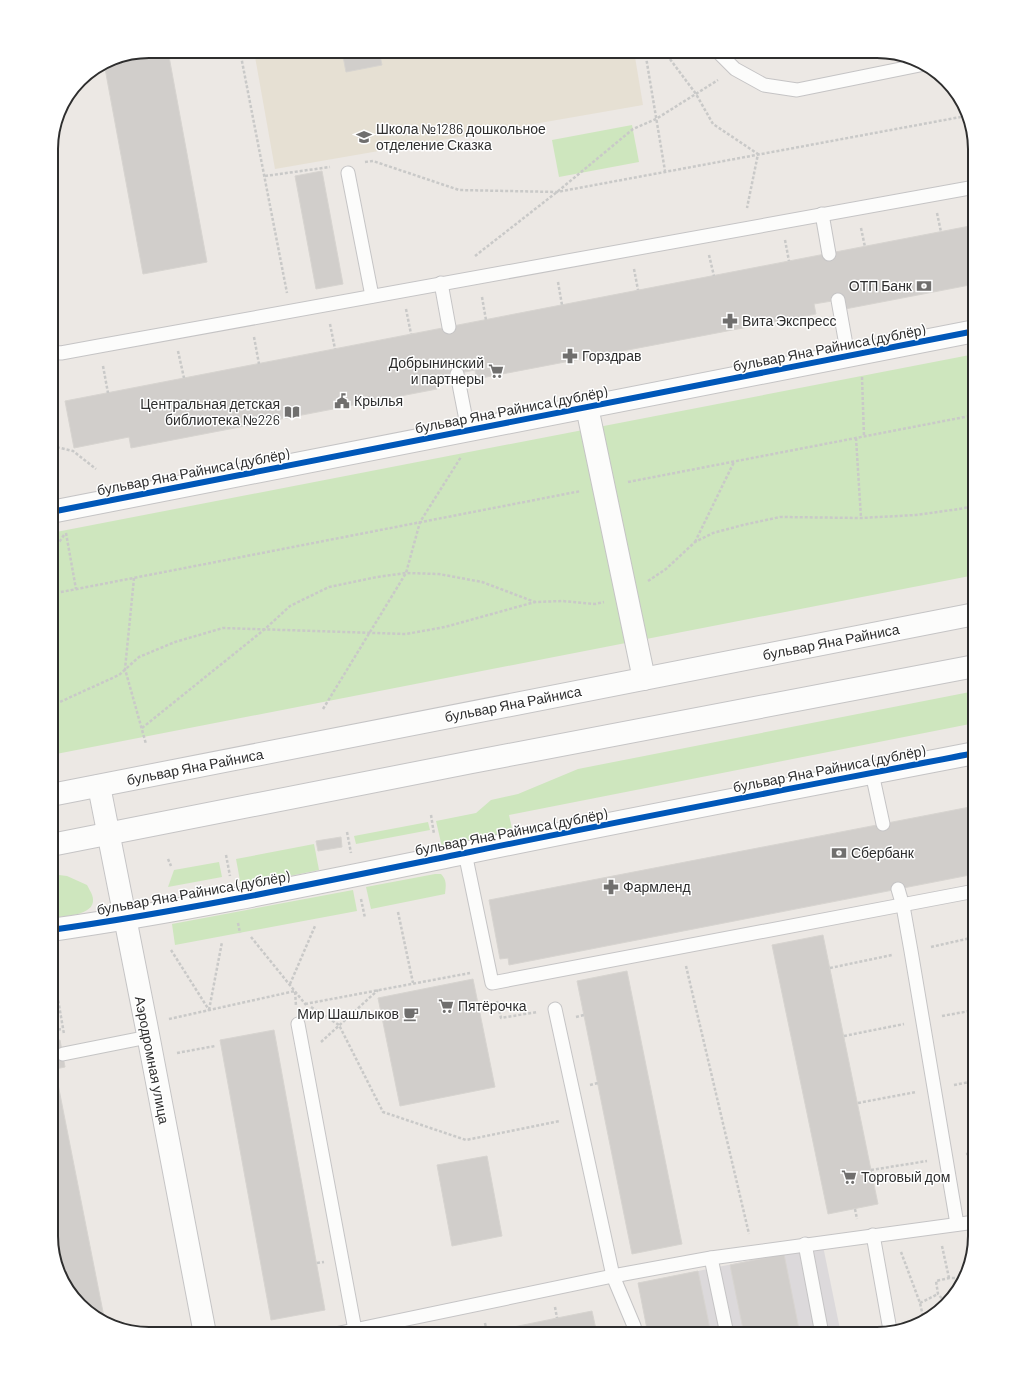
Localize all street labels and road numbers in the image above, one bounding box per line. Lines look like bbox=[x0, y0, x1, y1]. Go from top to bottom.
street label: бульвар Яна Райниса (дублёр) bbox=[731, 320, 927, 374]
street label: бульвар Яна Райниса (дублёр) bbox=[413, 382, 609, 436]
street label: бульвар Яна Райниса (дублёр) bbox=[95, 444, 291, 498]
street label: бульвар Яна Райниса bbox=[761, 620, 901, 663]
street label: бульвар Яна Райниса bbox=[443, 682, 583, 725]
street label: бульвар Яна Райниса (дублёр) bbox=[731, 741, 927, 795]
street label: бульвар Яна Райниса bbox=[125, 745, 265, 788]
street label: бульвар Яна Райниса (дублёр) bbox=[413, 804, 609, 858]
street label: бульвар Яна Райниса (дублёр) bbox=[95, 867, 291, 918]
street label: Аэродромная улица bbox=[132, 995, 173, 1125]

